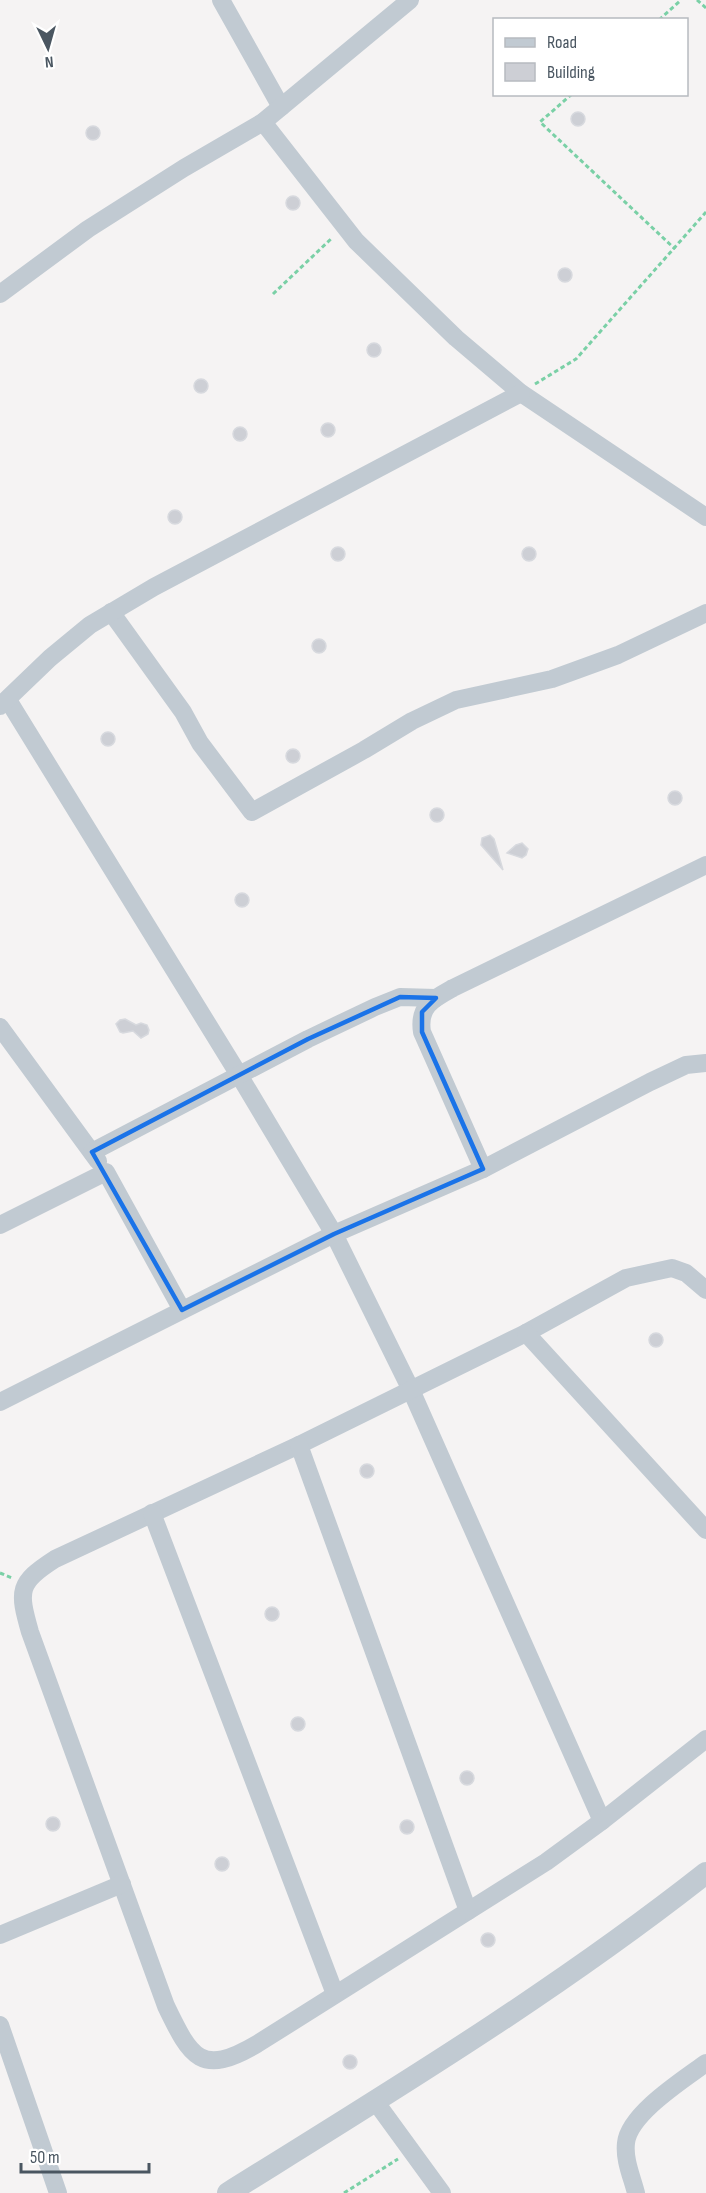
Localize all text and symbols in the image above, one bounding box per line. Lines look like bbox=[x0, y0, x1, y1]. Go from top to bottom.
north arrow bbox=[18, 18, 78, 78]
legend bbox=[493, 18, 688, 96]
text: Road bbox=[547, 32, 577, 53]
text: N bbox=[44, 52, 54, 71]
text: Building bbox=[547, 62, 595, 83]
scale bar bbox=[21, 2136, 148, 2174]
text: 50 m bbox=[30, 2147, 60, 2168]

